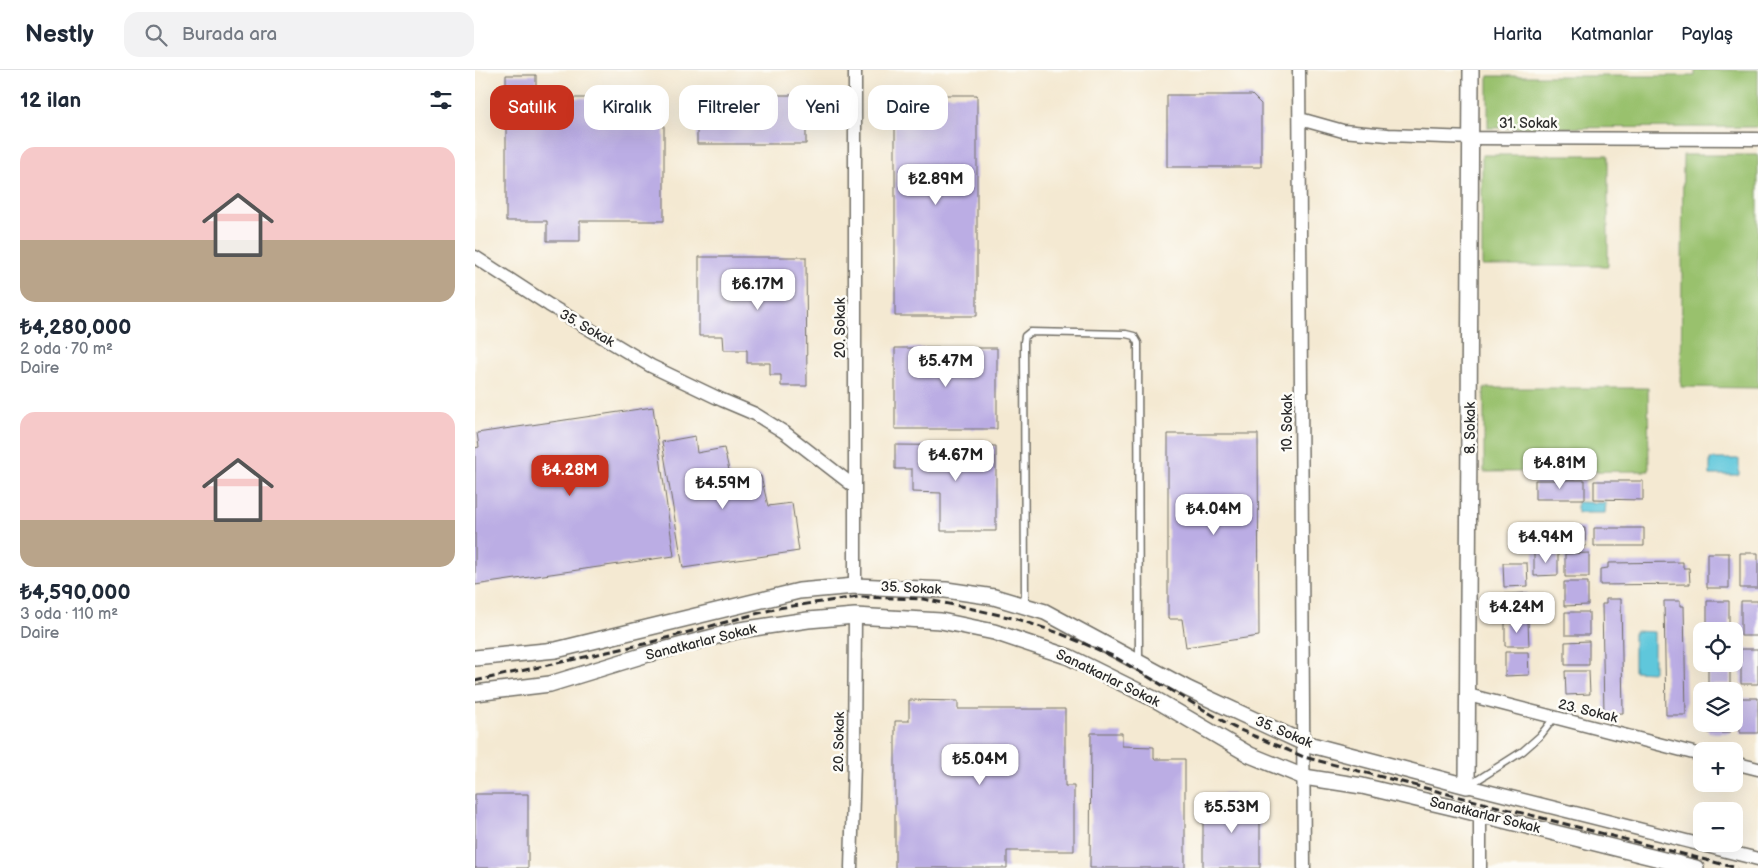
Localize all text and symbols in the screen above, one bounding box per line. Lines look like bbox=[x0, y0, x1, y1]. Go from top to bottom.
search box bbox=[124, 12, 474, 57]
text: Nestly bbox=[25, 20, 94, 49]
icon: search bbox=[142, 21, 170, 49]
text: Burada ara bbox=[182, 23, 277, 46]
text: Harita bbox=[1493, 24, 1542, 45]
text: Katmanlar bbox=[1570, 24, 1653, 45]
text: Paylaş bbox=[1681, 24, 1733, 45]
chip: Satılık bbox=[490, 85, 574, 130]
chip: Kiralık bbox=[584, 85, 669, 130]
chip: Filtreler bbox=[679, 85, 778, 130]
chip: Yeni bbox=[788, 85, 858, 130]
chip: Daire bbox=[868, 85, 948, 130]
icon: filters bbox=[427, 86, 455, 114]
text: 12 ilan bbox=[20, 88, 81, 113]
street label: 31. Sokak bbox=[1499, 115, 1557, 132]
pin: ₺2.89M bbox=[895, 164, 977, 206]
text: ₺2.89M bbox=[908, 170, 964, 189]
icon: home bbox=[193, 180, 283, 270]
pin: ₺6.17M bbox=[717, 268, 799, 311]
text: ₺6.17M bbox=[732, 275, 784, 294]
street label: 20. Sokak bbox=[832, 298, 849, 358]
street label: 35. Sokak bbox=[556, 305, 618, 351]
text: ₺4,280,000 bbox=[20, 315, 131, 340]
text: 2 oda · 70 m² bbox=[20, 340, 113, 359]
pin: ₺5.47M bbox=[905, 346, 987, 388]
text: ₺5.47M bbox=[919, 352, 973, 371]
text: Daire bbox=[20, 359, 59, 378]
street label: 10. Sokak bbox=[1279, 394, 1296, 452]
street label: 8. Sokak bbox=[1462, 402, 1479, 454]
pin: ₺4.67M bbox=[915, 440, 997, 482]
icon: home bbox=[193, 445, 283, 535]
text: ₺4.67M bbox=[929, 446, 983, 465]
pin: ₺4.81M bbox=[1519, 448, 1601, 490]
pin: ₺4.28M bbox=[529, 454, 611, 497]
text: ₺4.81M bbox=[1534, 454, 1586, 473]
text: ₺4.28M bbox=[542, 461, 598, 480]
pin: ₺4.59M bbox=[682, 468, 764, 510]
text: ₺4.59M bbox=[696, 474, 750, 493]
pin: ₺4.04M bbox=[1173, 494, 1255, 536]
text: ₺4.04M bbox=[1186, 500, 1242, 519]
pin: ₺4.94M bbox=[1505, 522, 1587, 564]
text: ₺4.94M bbox=[1519, 528, 1573, 547]
street label: 35. Sokak bbox=[880, 578, 942, 598]
text: ₺4,590,000 bbox=[20, 580, 130, 605]
pin: ₺4.24M bbox=[1476, 592, 1558, 634]
text: ₺4.24M bbox=[1490, 598, 1544, 617]
text: 3 oda · 110 m² bbox=[20, 605, 118, 624]
street label: Sanatkarlar Sokak bbox=[644, 620, 758, 664]
map controls bbox=[1693, 622, 1743, 852]
button: locate bbox=[1693, 622, 1743, 672]
text: Daire bbox=[20, 624, 59, 643]
street label: Sanatkarlar Sokak bbox=[1053, 645, 1163, 711]
button: layers bbox=[1693, 682, 1743, 732]
street label: 23. Sokak bbox=[1557, 695, 1620, 727]
street label: 20. Sokak bbox=[830, 711, 848, 772]
street label: 35. Sokak bbox=[1253, 712, 1315, 752]
button: + bbox=[1693, 742, 1743, 792]
pin: ₺5.04M bbox=[939, 744, 1021, 786]
text: ₺5.04M bbox=[952, 750, 1008, 769]
pin: ₺5.53M bbox=[1191, 792, 1273, 834]
street label: Sanatkarlar Sokak bbox=[1428, 793, 1542, 837]
text: ₺5.53M bbox=[1205, 798, 1259, 817]
button: − bbox=[1693, 802, 1743, 852]

